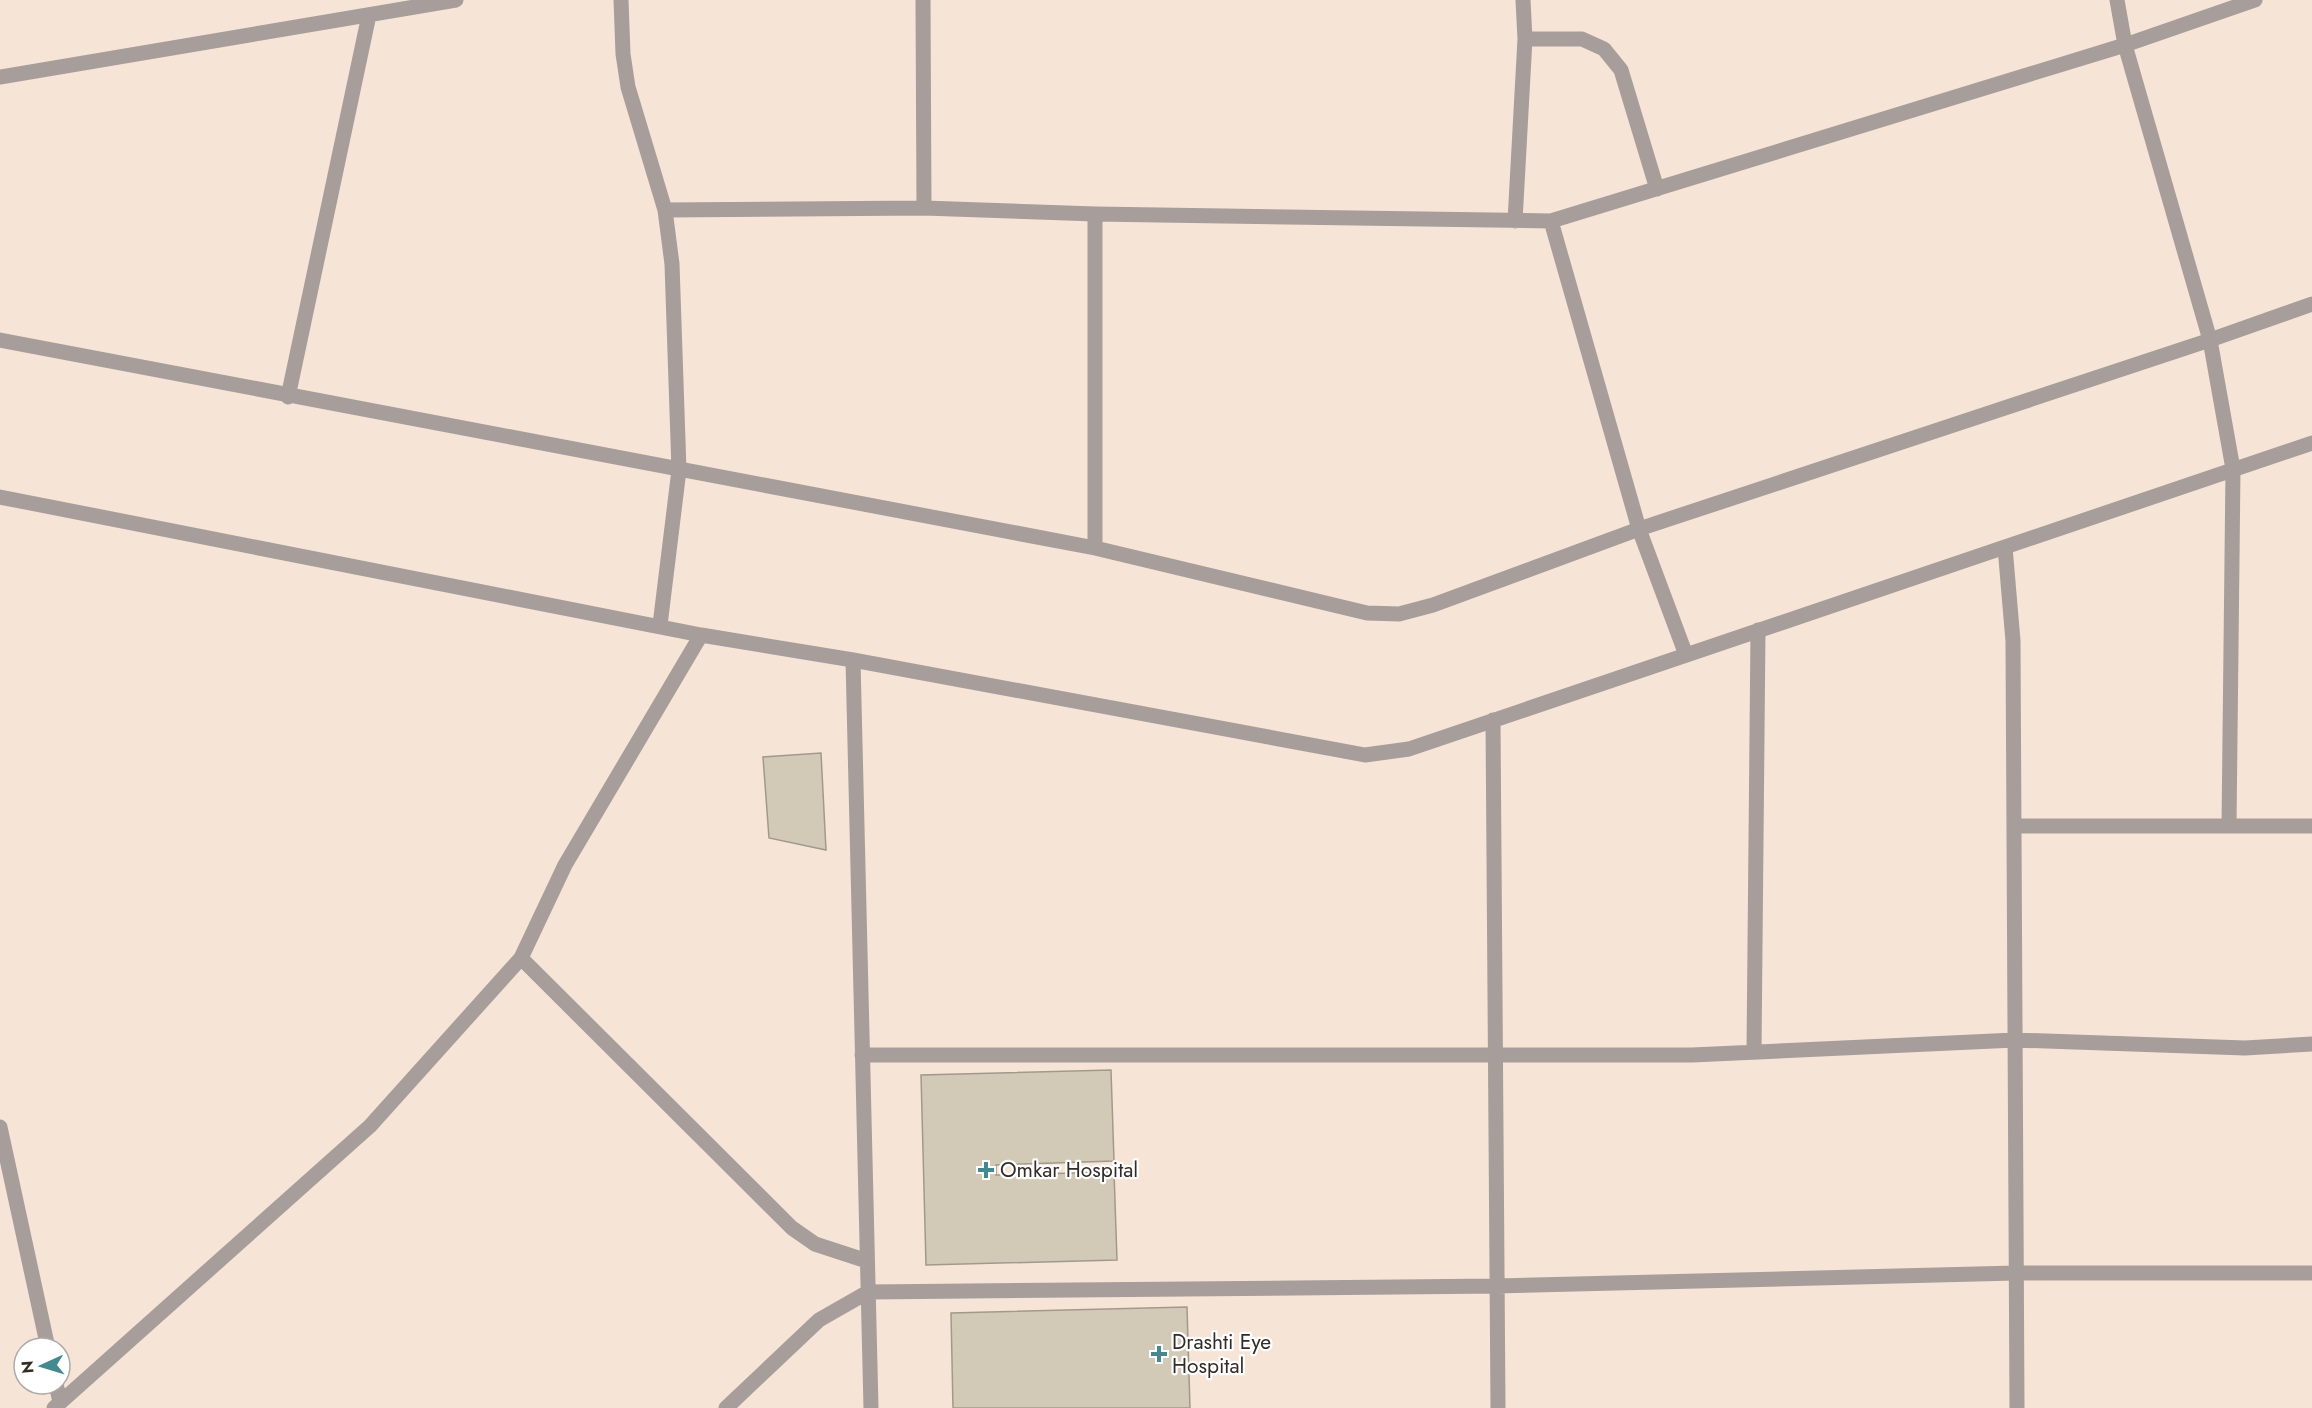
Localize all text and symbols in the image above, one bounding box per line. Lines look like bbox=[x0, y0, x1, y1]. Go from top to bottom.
place label: Omkar Hospital bbox=[1000, 1155, 1138, 1185]
marker: Omkar Hospital bbox=[977, 1161, 995, 1179]
place label: Drashti Eye Hospital bbox=[1172, 1327, 1271, 1381]
north arrow bbox=[12, 1336, 72, 1396]
marker: Drashti Eye Hospital bbox=[1150, 1345, 1168, 1363]
text: N bbox=[16, 1360, 39, 1374]

